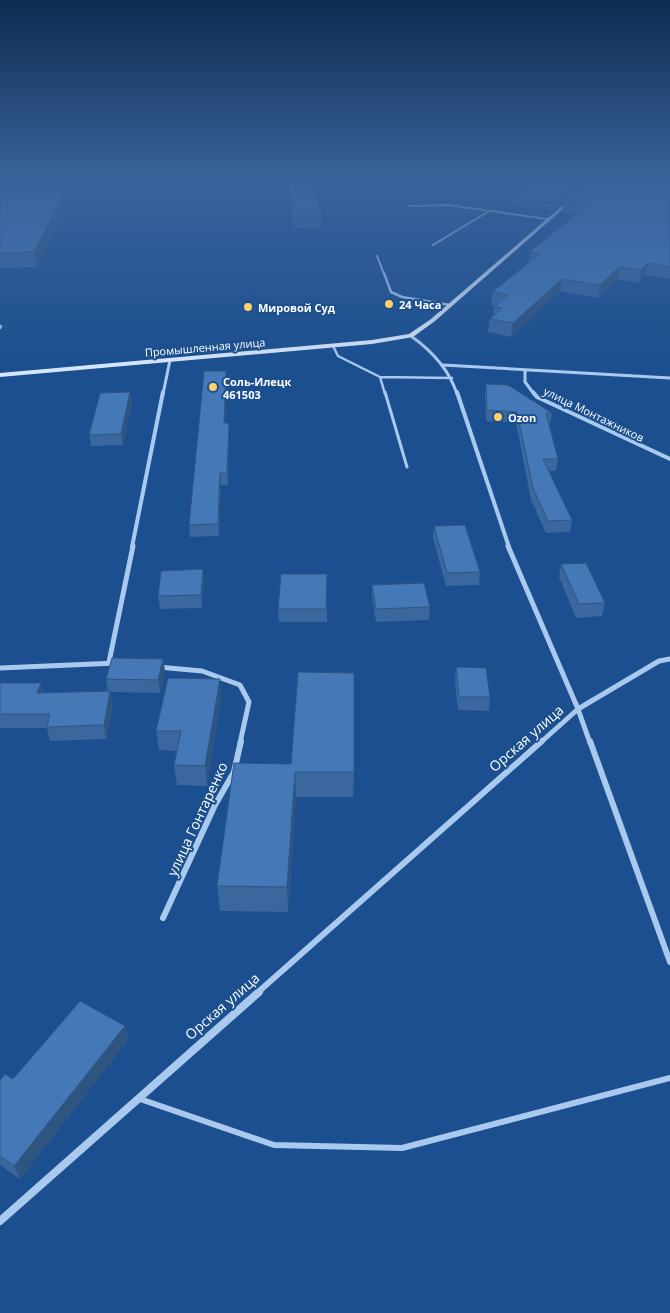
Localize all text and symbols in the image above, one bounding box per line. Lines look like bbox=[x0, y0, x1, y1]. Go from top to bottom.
place label: 24 Часа bbox=[399, 297, 441, 312]
marker: 24 Часа bbox=[383, 298, 395, 310]
place label: Мировой Суд bbox=[258, 300, 336, 315]
marker: Мировой Суд bbox=[242, 301, 254, 313]
street label: Промышленная улица bbox=[144, 334, 266, 360]
place label: Соль-Илецк 461503 bbox=[223, 374, 291, 402]
marker: Соль-Илецк 461503 bbox=[207, 381, 219, 393]
street label: улица Монтажников bbox=[541, 383, 647, 445]
place label: Ozon bbox=[508, 410, 536, 425]
marker: Ozon bbox=[492, 411, 504, 423]
street label: Орская улица bbox=[485, 700, 567, 776]
street label: улица Гонтаренко bbox=[162, 759, 232, 879]
street label: Орская улица bbox=[181, 968, 263, 1044]

